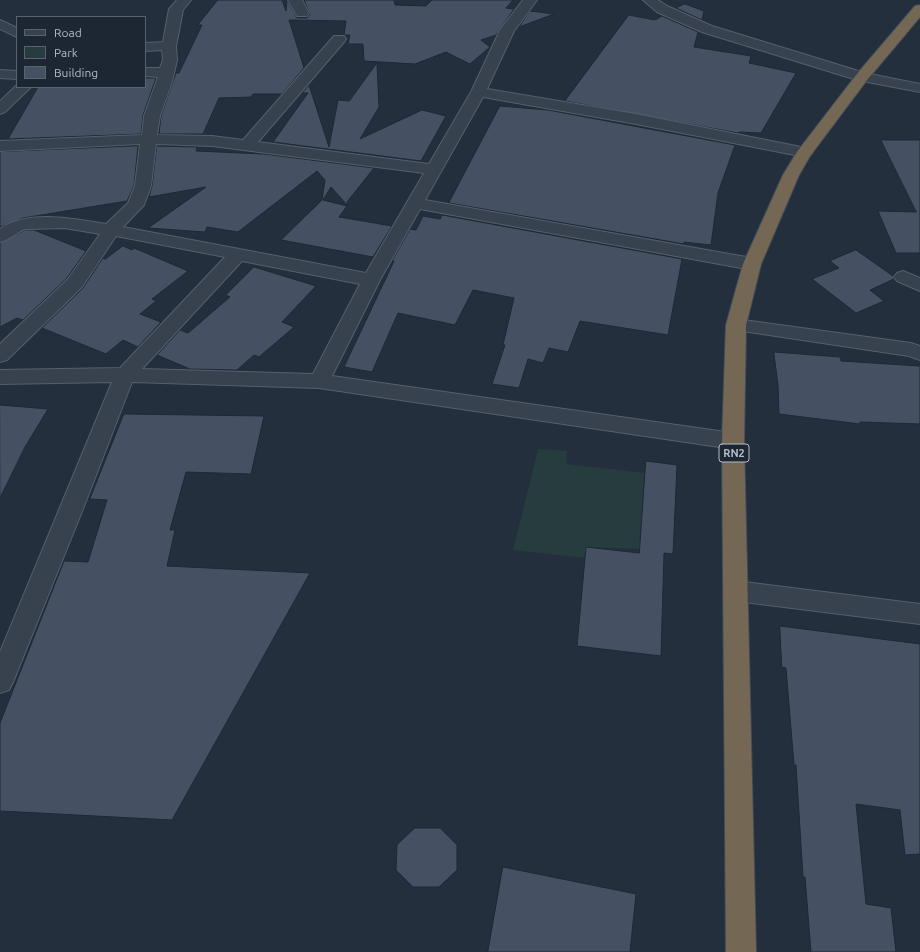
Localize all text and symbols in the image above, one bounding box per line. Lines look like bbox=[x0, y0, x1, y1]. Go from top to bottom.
legend bbox=[16, 16, 146, 88]
text: Road bbox=[54, 26, 82, 39]
text: Park bbox=[54, 46, 78, 59]
text: Building bbox=[54, 66, 98, 79]
road number: RN2 bbox=[719, 444, 749, 462]

